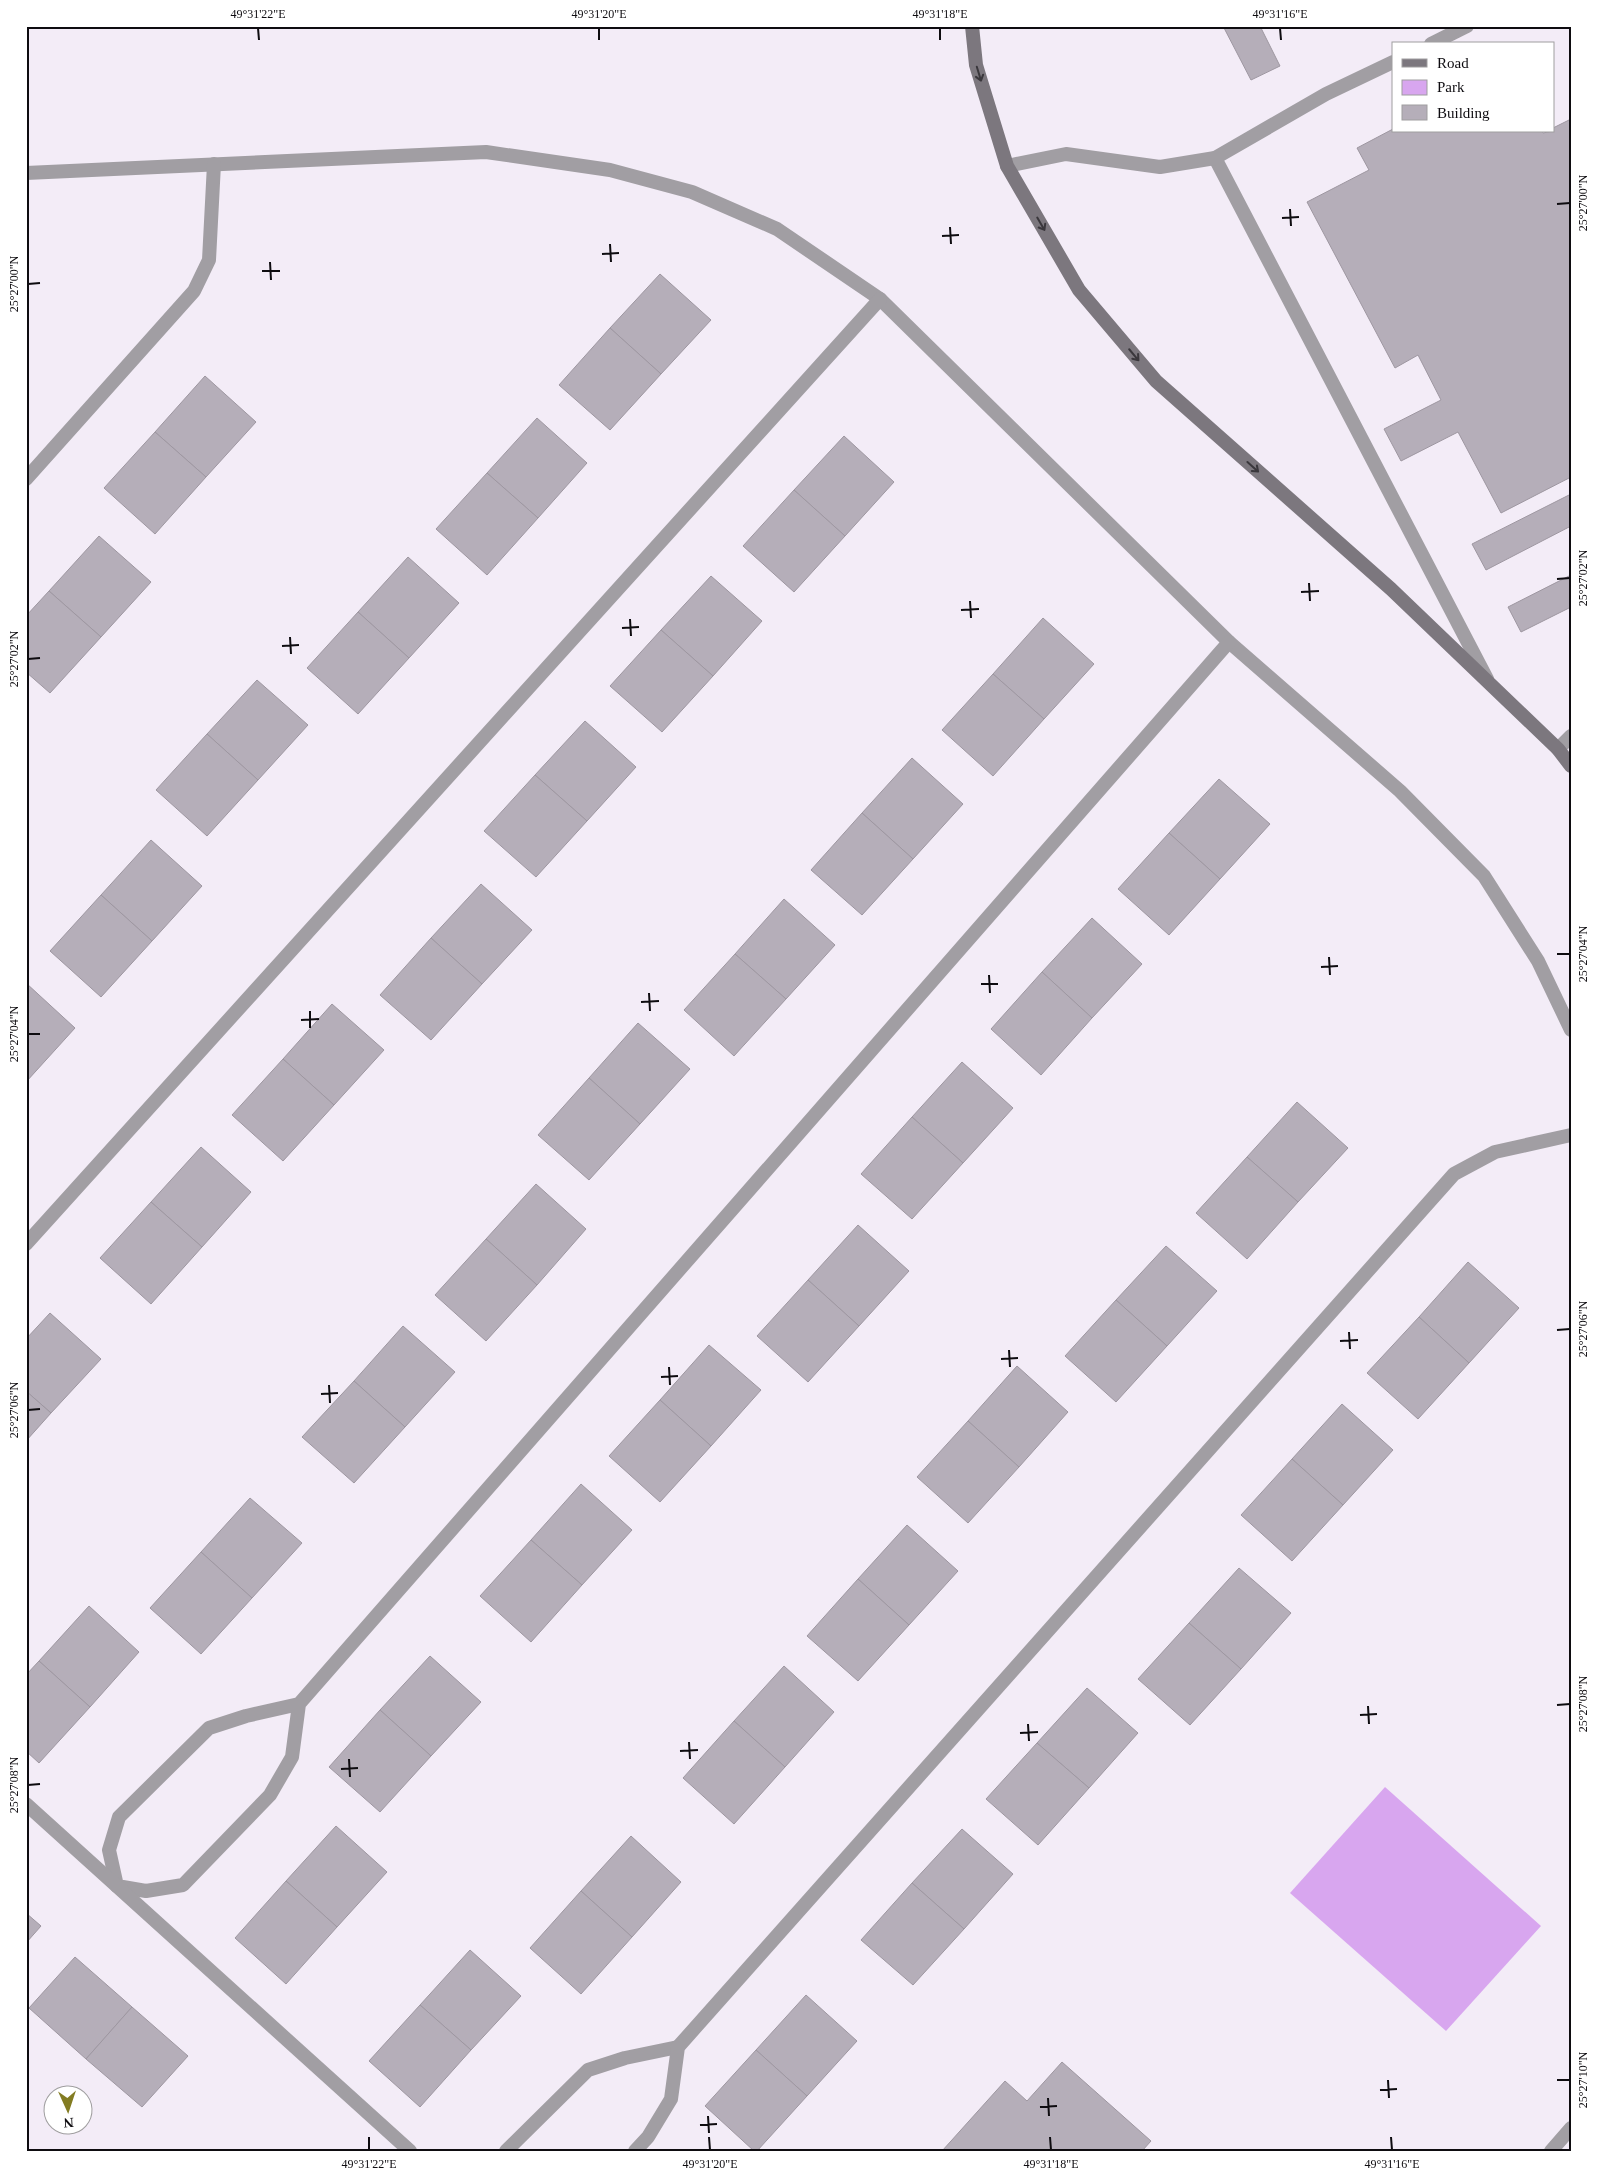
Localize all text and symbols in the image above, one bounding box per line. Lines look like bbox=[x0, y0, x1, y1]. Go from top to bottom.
text: 49°31'22"E bbox=[230, 7, 286, 21]
text: 49°31'20"E bbox=[571, 7, 627, 21]
text: 49°31'18"E bbox=[912, 7, 968, 21]
text: 49°31'16"E bbox=[1252, 7, 1308, 21]
legend bbox=[1392, 42, 1554, 132]
text: Road bbox=[1437, 55, 1469, 71]
one-way arrow bbox=[975, 66, 985, 82]
text: Park bbox=[1437, 79, 1465, 95]
text: Building bbox=[1437, 105, 1490, 121]
text: 25°27'00"N bbox=[1576, 174, 1590, 231]
one-way arrow bbox=[1036, 216, 1046, 230]
text: 25°27'00"N bbox=[7, 255, 21, 312]
one-way arrow bbox=[1129, 349, 1140, 362]
one-way arrow bbox=[1246, 461, 1259, 472]
text: 25°27'02"N bbox=[1576, 549, 1590, 606]
text: 25°27'02"N bbox=[7, 630, 21, 687]
text: 25°27'04"N bbox=[1576, 925, 1590, 982]
text: 25°27'04"N bbox=[7, 1005, 21, 1062]
text: 25°27'06"N bbox=[1576, 1300, 1590, 1357]
text: 25°27'06"N bbox=[7, 1381, 21, 1438]
text: 25°27'08"N bbox=[1576, 1675, 1590, 1732]
text: 25°27'08"N bbox=[7, 1756, 21, 1813]
text: 25°27'10"N bbox=[1576, 2051, 1590, 2108]
north arrow bbox=[42, 2084, 92, 2134]
text: N bbox=[63, 2115, 74, 2130]
text: 49°31'22"E bbox=[341, 2157, 397, 2171]
text: 49°31'20"E bbox=[682, 2157, 738, 2171]
text: 49°31'18"E bbox=[1023, 2157, 1079, 2171]
text: 49°31'16"E bbox=[1364, 2157, 1420, 2171]

